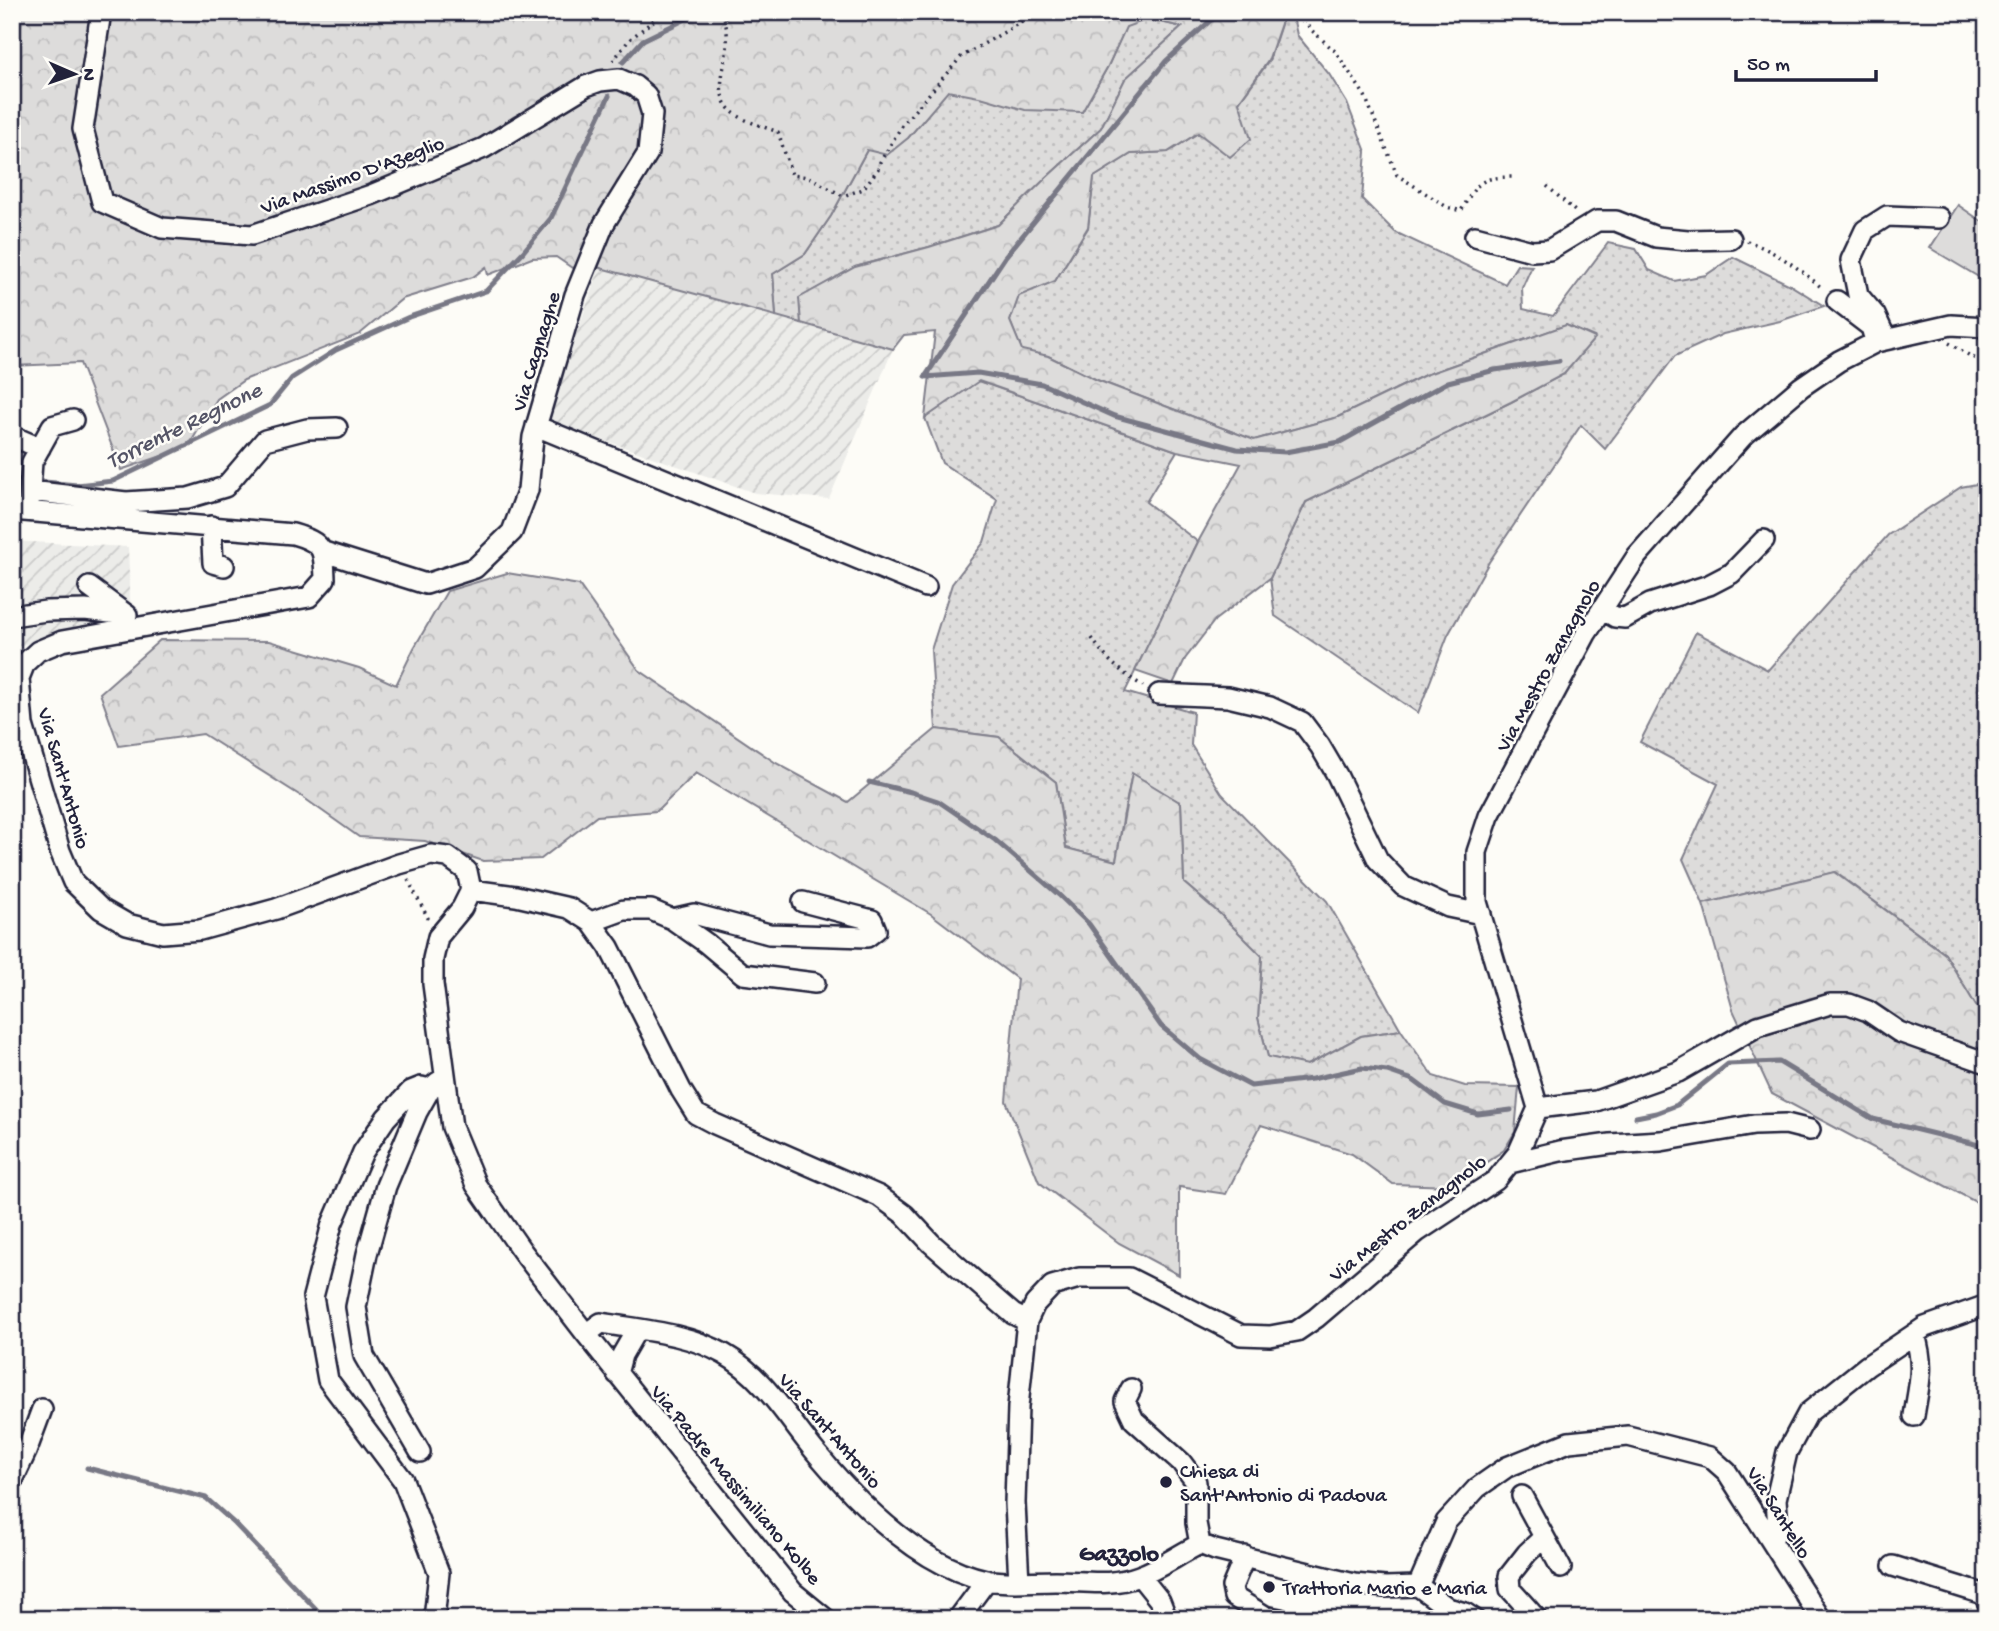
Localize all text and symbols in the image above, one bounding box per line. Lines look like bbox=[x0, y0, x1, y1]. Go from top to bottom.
north arrow bbox=[38, 38, 108, 108]
scale bar bbox=[1736, 38, 1876, 82]
text: 50 m bbox=[1747, 54, 1790, 79]
text: N bbox=[76, 68, 99, 81]
street label: Via Massimo D'Azeglio bbox=[257, 132, 448, 222]
street label: Via Cagnaghe bbox=[508, 288, 569, 416]
water label: Torrente Regnone bbox=[103, 377, 268, 476]
street label: Via Mestro Zanagnolo bbox=[1492, 576, 1608, 758]
street label: Via Sant'Antonio bbox=[29, 705, 94, 852]
street label: Via Mestro Zanagnolo bbox=[1325, 1150, 1493, 1290]
street label: Via Sant'Antonio bbox=[771, 1368, 886, 1495]
street label: Via Padre Massimiliano Kolbe bbox=[643, 1381, 826, 1592]
place label: Chiesa di Sant'Antonio di Padova bbox=[1180, 1461, 1388, 1510]
street label: Via Santello bbox=[1738, 1462, 1815, 1565]
marker: Chiesa di Sant'Antonio di Padova bbox=[1158, 1474, 1174, 1490]
district label: Gazzolo bbox=[1079, 1541, 1159, 1570]
place label: Trattoria Mario e Maria bbox=[1282, 1578, 1488, 1603]
marker: Trattoria Mario e Maria bbox=[1261, 1579, 1277, 1595]

